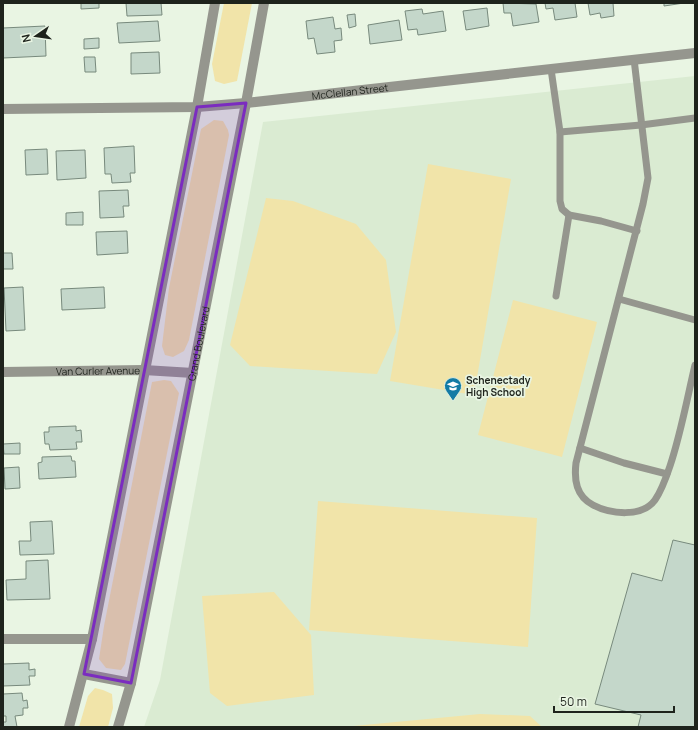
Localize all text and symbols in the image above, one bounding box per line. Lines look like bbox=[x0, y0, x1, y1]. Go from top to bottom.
north arrow bbox=[16, 16, 56, 56]
text: N bbox=[18, 33, 34, 44]
street label: McClellan Street bbox=[311, 80, 389, 103]
street label: Grand Boulevard bbox=[184, 305, 213, 382]
street label: Van Curler Avenue bbox=[56, 363, 140, 378]
place label: Schenectady High School bbox=[466, 373, 531, 399]
school or university icon: Schenectady High School bbox=[443, 376, 463, 401]
scale bar bbox=[554, 688, 674, 714]
text: 50 m bbox=[560, 693, 587, 710]

